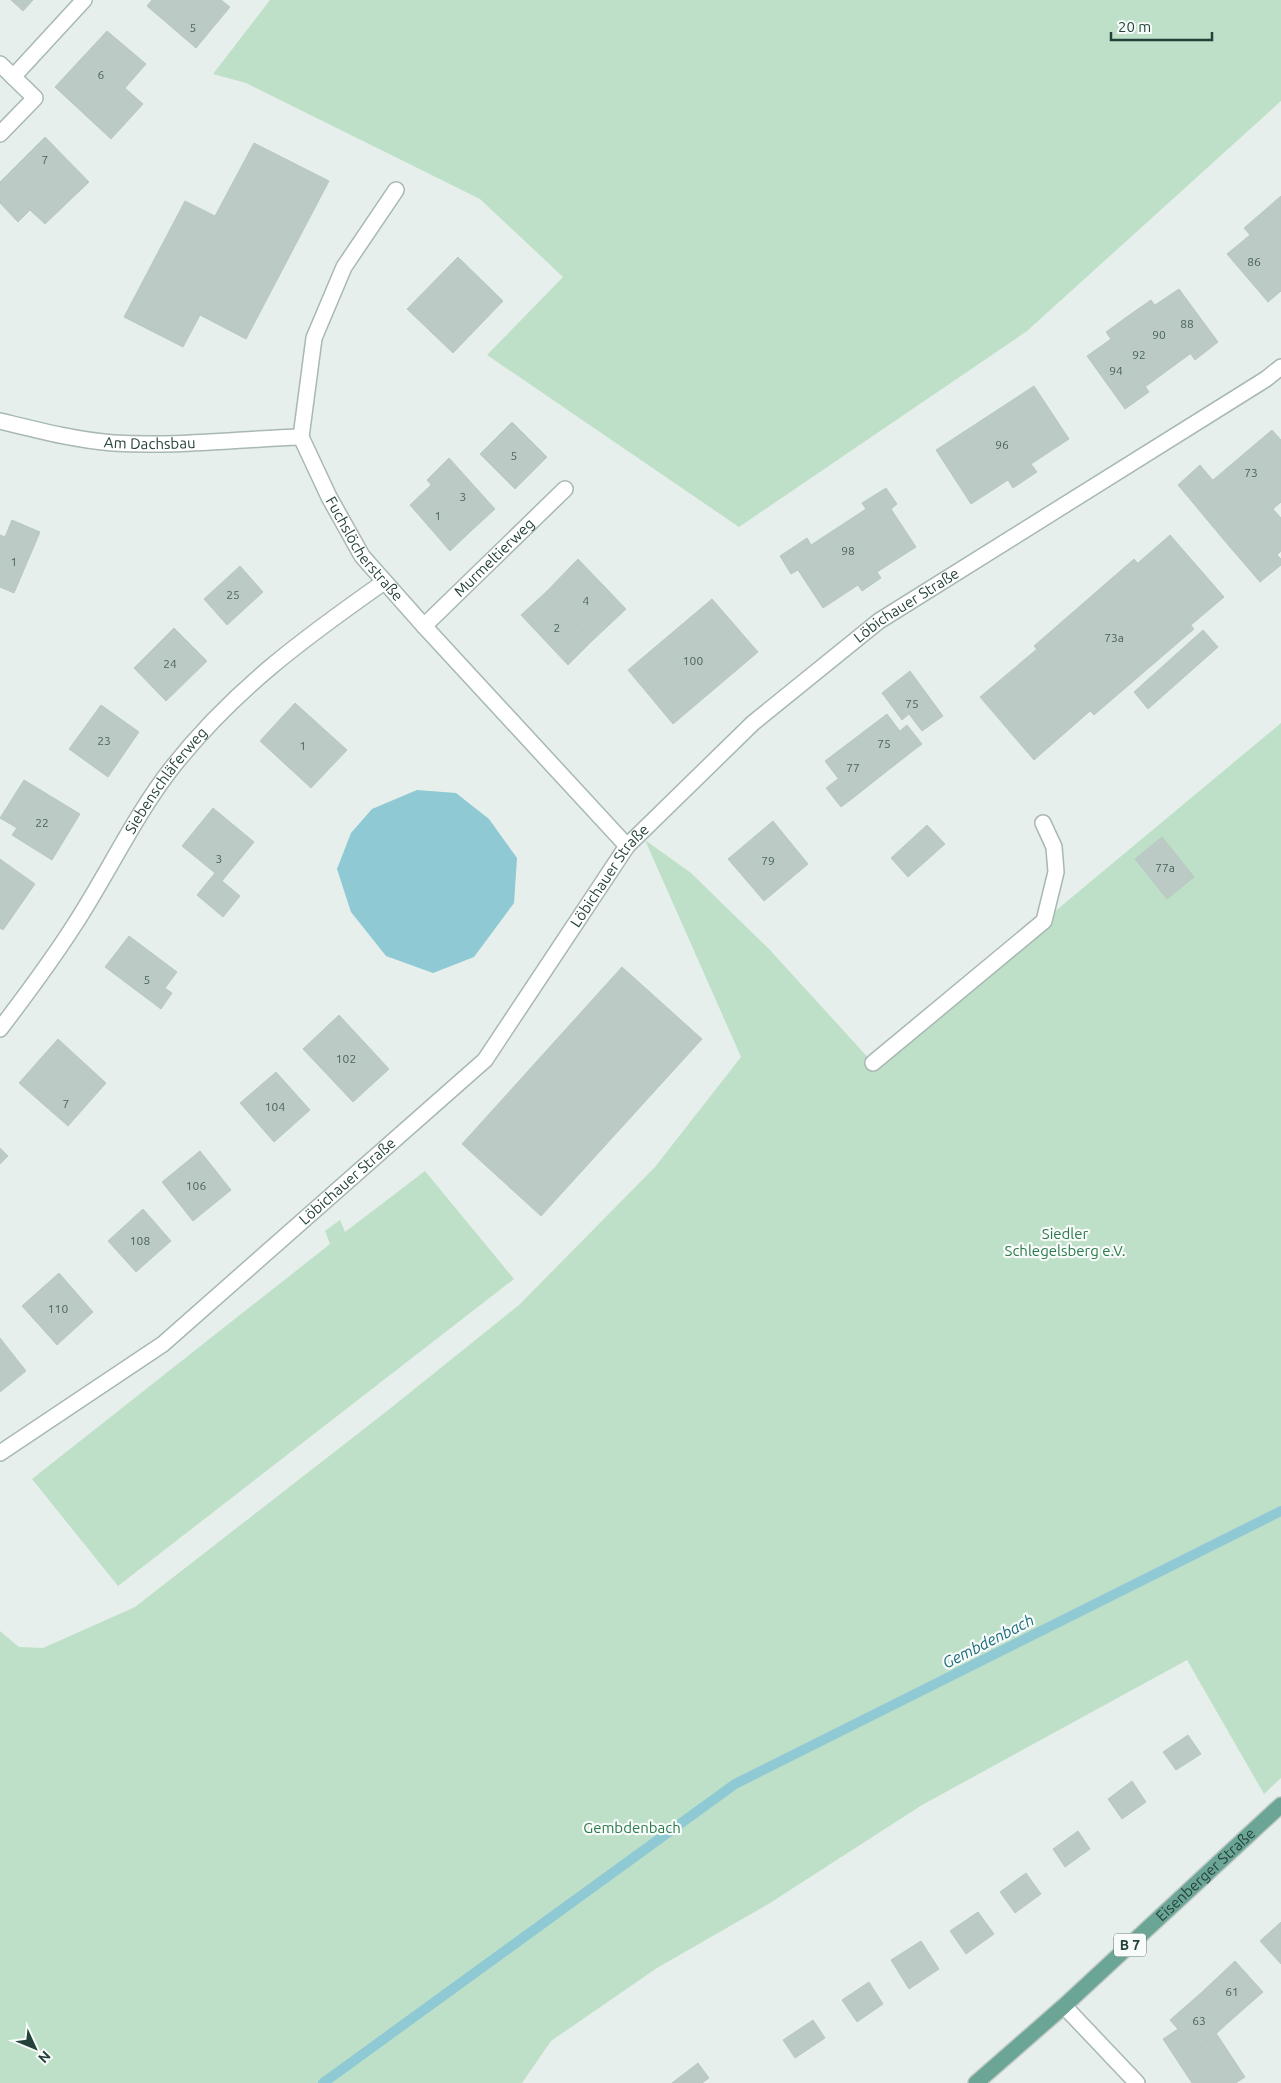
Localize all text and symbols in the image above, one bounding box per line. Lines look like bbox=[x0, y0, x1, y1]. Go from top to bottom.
scale bar bbox=[1111, 10, 1212, 42]
text: 20 m bbox=[1118, 18, 1151, 35]
house number: 5 bbox=[190, 21, 196, 34]
house number: 6 bbox=[98, 68, 105, 81]
house number: 7 bbox=[42, 153, 48, 166]
house number: 86 bbox=[1247, 255, 1261, 268]
house number: 88 bbox=[1180, 317, 1194, 330]
house number: 90 bbox=[1152, 328, 1166, 341]
house number: 92 bbox=[1132, 348, 1146, 361]
house number: 94 bbox=[1109, 364, 1123, 377]
street label: Am Dachsbau bbox=[103, 433, 196, 452]
house number: 96 bbox=[995, 438, 1009, 451]
house number: 5 bbox=[511, 449, 517, 462]
house number: 73 bbox=[1244, 466, 1258, 479]
house number: 3 bbox=[460, 490, 466, 503]
street label: Fuchslöcherstraße bbox=[323, 494, 407, 604]
house number: 1 bbox=[435, 509, 441, 522]
street label: Murmeltierweg bbox=[450, 515, 537, 600]
house number: 98 bbox=[841, 544, 855, 557]
house number: 1 bbox=[11, 555, 17, 568]
street label: Löbichauer Straße bbox=[850, 564, 962, 646]
house number: 25 bbox=[226, 588, 240, 601]
house number: 4 bbox=[583, 594, 590, 607]
house number: 2 bbox=[554, 621, 560, 634]
house number: 73a bbox=[1104, 631, 1124, 644]
house number: 100 bbox=[683, 654, 703, 667]
house number: 24 bbox=[163, 657, 177, 670]
house number: 75 bbox=[905, 697, 919, 710]
street label: Siebenschläferweg bbox=[121, 724, 210, 837]
house number: 23 bbox=[97, 734, 111, 747]
house number: 75 bbox=[877, 737, 891, 750]
house number: 1 bbox=[300, 739, 306, 752]
house number: 77 bbox=[846, 761, 860, 774]
house number: 22 bbox=[35, 816, 49, 829]
street label: Löbichauer Straße bbox=[567, 821, 652, 930]
house number: 3 bbox=[216, 852, 222, 865]
house number: 79 bbox=[761, 854, 775, 867]
house number: 77a bbox=[1155, 861, 1175, 874]
house number: 5 bbox=[144, 973, 150, 986]
house number: 102 bbox=[336, 1052, 356, 1065]
house number: 7 bbox=[63, 1097, 69, 1110]
house number: 104 bbox=[265, 1100, 285, 1113]
street label: Löbichauer Straße bbox=[295, 1134, 399, 1228]
house number: 106 bbox=[186, 1179, 206, 1192]
park label: Siedler Schlegelsberg e.V. bbox=[1005, 1225, 1125, 1259]
house number: 108 bbox=[130, 1234, 150, 1247]
house number: 110 bbox=[48, 1302, 68, 1315]
water label: Gembdenbach bbox=[939, 1610, 1037, 1672]
park label: Gembdenbach bbox=[583, 1819, 681, 1836]
street label: Eisenberger Straße bbox=[1152, 1824, 1258, 1924]
road number: B 7 bbox=[1114, 1934, 1146, 1956]
house number: 61 bbox=[1225, 1985, 1239, 1998]
house number: 63 bbox=[1192, 2014, 1206, 2027]
north arrow bbox=[10, 2023, 60, 2073]
text: N bbox=[35, 2048, 54, 2066]

